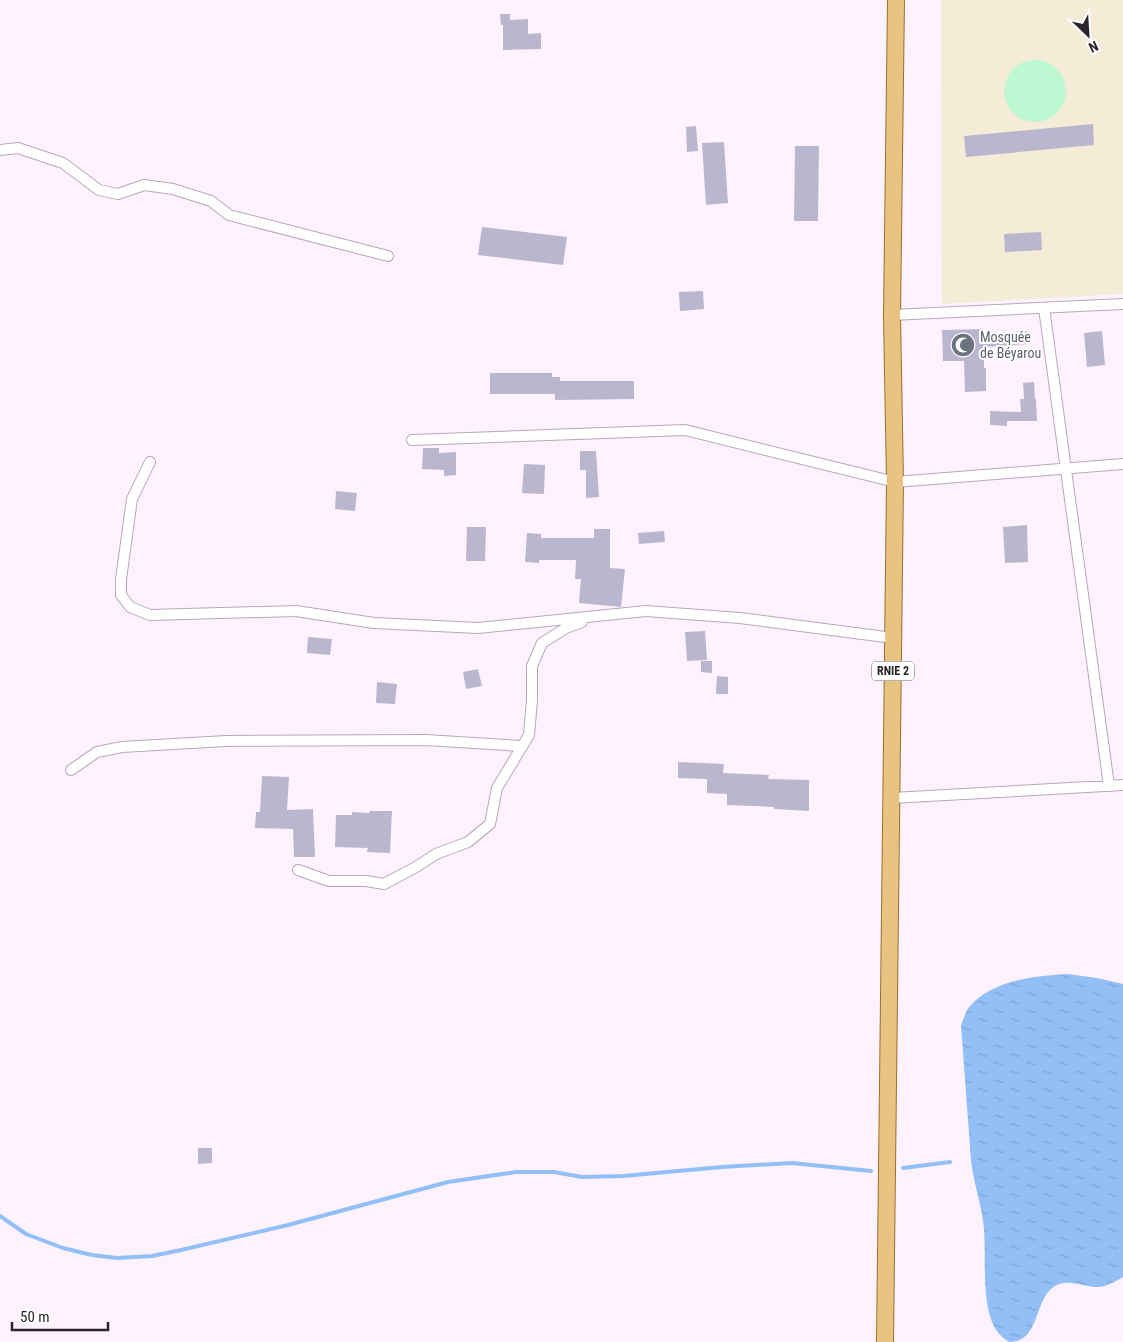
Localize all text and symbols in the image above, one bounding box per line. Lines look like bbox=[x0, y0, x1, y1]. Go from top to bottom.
north arrow bbox=[1063, 10, 1113, 60]
text: N bbox=[1086, 38, 1101, 56]
place label: Mosquée de Béyarou bbox=[980, 329, 1041, 361]
mosque icon: Mosquée de Béyarou bbox=[950, 332, 976, 358]
road number: RNIE 2 bbox=[872, 661, 914, 680]
scale bar bbox=[12, 1300, 109, 1332]
text: 50 m bbox=[20, 1308, 50, 1326]

